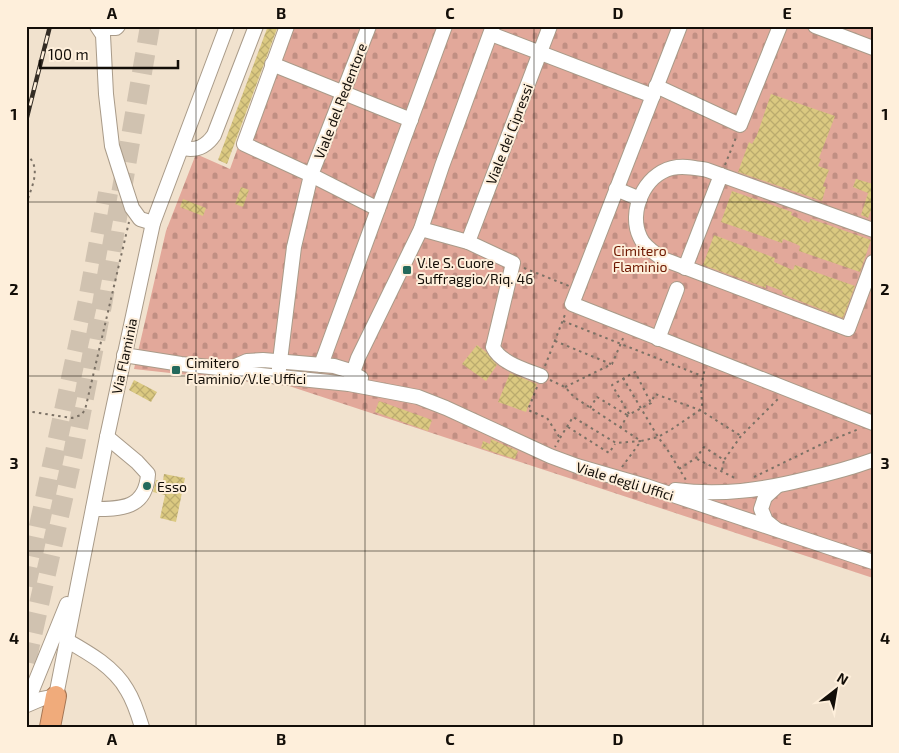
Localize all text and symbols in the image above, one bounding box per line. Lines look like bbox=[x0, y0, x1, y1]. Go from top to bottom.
text: A bbox=[107, 3, 118, 22]
text: B bbox=[276, 3, 286, 22]
text: C bbox=[445, 3, 455, 22]
text: D bbox=[613, 3, 624, 22]
text: E bbox=[782, 3, 792, 22]
scale bar bbox=[40, 38, 178, 70]
street label: Viale del Redentore bbox=[310, 41, 370, 161]
text: 100 m bbox=[48, 45, 89, 63]
street label: Viale dei Cipressi bbox=[482, 81, 536, 187]
text: 1 bbox=[11, 104, 17, 123]
text: 1 bbox=[882, 104, 888, 123]
park label: Cimitero Flaminio bbox=[613, 242, 667, 275]
place label: V.le S. Cuore Suffraggio/Riq. 46 bbox=[417, 254, 533, 287]
marker: V.le S. Cuore Suffraggio/Riq. 46 bbox=[401, 264, 413, 276]
text: 2 bbox=[9, 279, 19, 298]
text: 2 bbox=[880, 279, 890, 298]
street label: Via Flaminia bbox=[108, 316, 140, 396]
place label: Cimitero Flaminio/V.le Uffici bbox=[186, 354, 306, 387]
marker: Cimitero Flaminio/V.le Uffici bbox=[170, 364, 182, 376]
text: 3 bbox=[9, 453, 19, 472]
text: 3 bbox=[880, 453, 890, 472]
street label: Viale degli Uffici bbox=[574, 458, 676, 504]
place label: Esso bbox=[157, 478, 187, 495]
marker: Esso bbox=[141, 480, 153, 492]
text: 4 bbox=[9, 628, 19, 647]
text: 4 bbox=[880, 628, 890, 647]
north arrow bbox=[812, 666, 862, 716]
text: N bbox=[834, 669, 852, 688]
text: A bbox=[107, 729, 118, 748]
text: B bbox=[276, 729, 286, 748]
text: C bbox=[445, 729, 455, 748]
text: D bbox=[613, 729, 624, 748]
text: E bbox=[782, 729, 792, 748]

